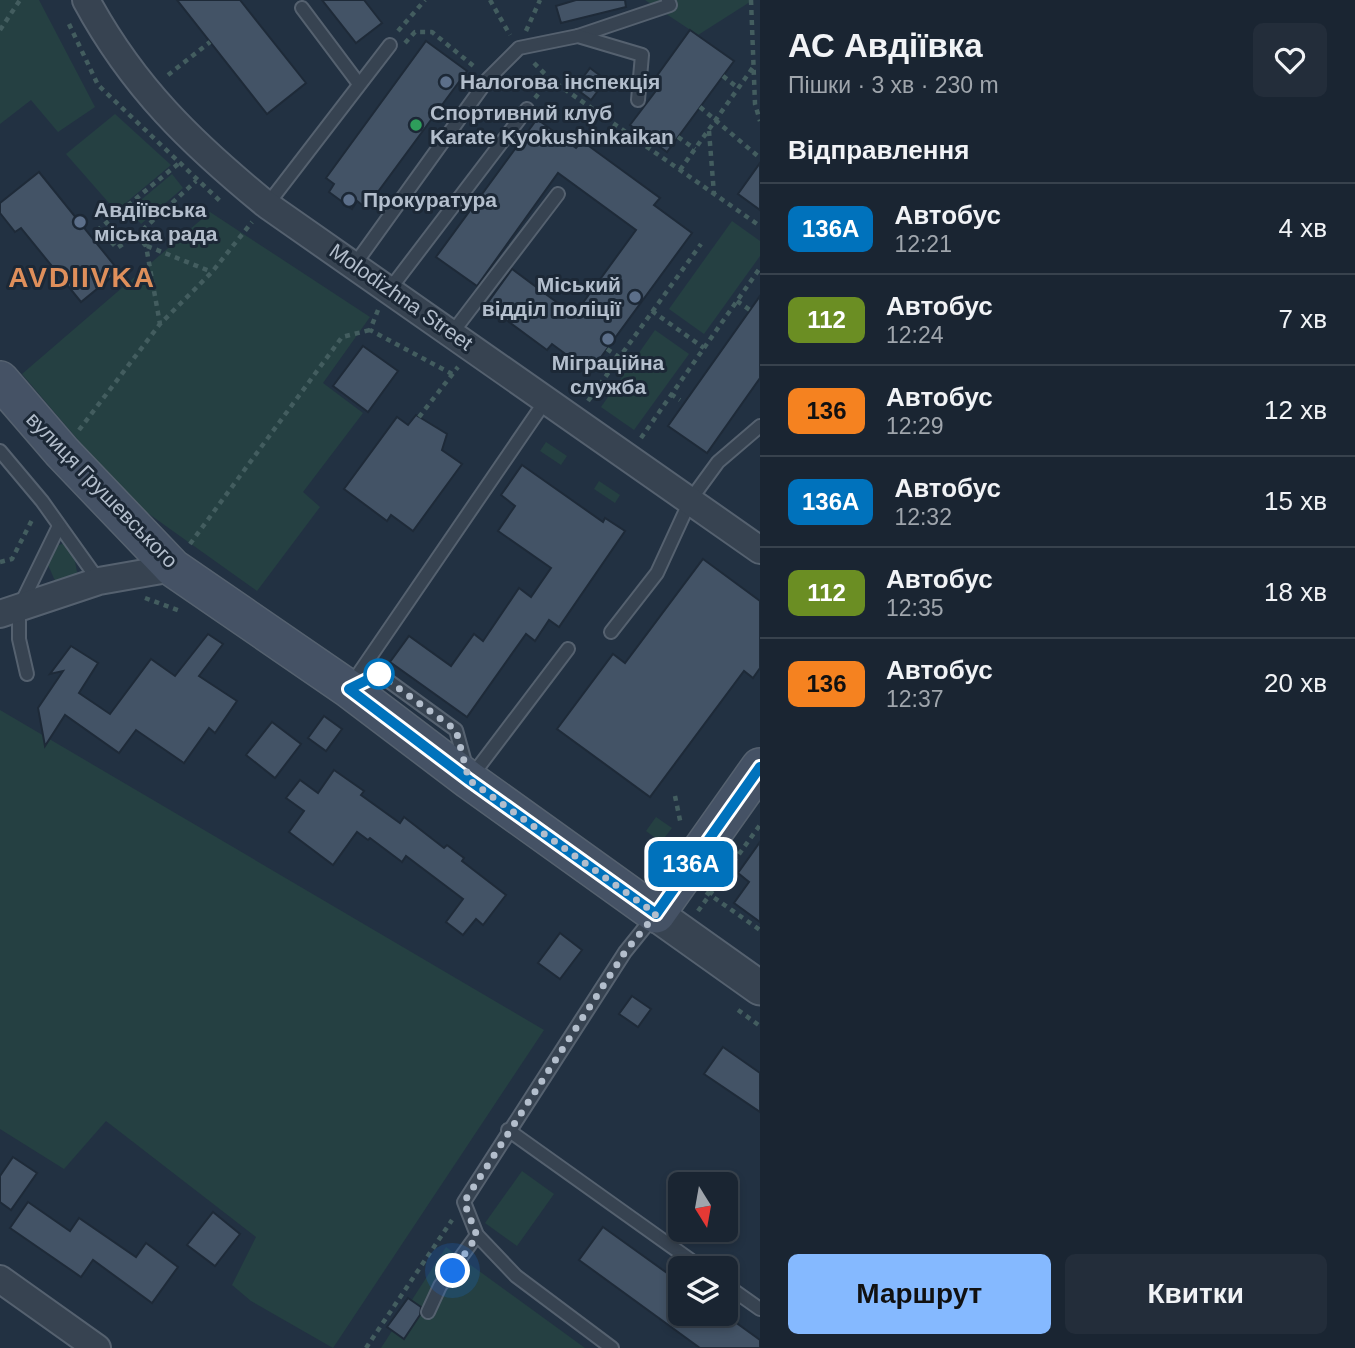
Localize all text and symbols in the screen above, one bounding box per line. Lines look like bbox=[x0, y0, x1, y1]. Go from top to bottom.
button: heart bbox=[1253, 23, 1327, 97]
text: АС Авдіївка bbox=[788, 27, 983, 64]
place label: Налогова інспекція bbox=[460, 70, 660, 93]
text: Пішки · 3 хв · 230 m bbox=[788, 72, 999, 98]
marker: Налогова інспекція bbox=[438, 74, 454, 90]
place label: Спортивний клуб Karate Kyokushinkaikan bbox=[430, 101, 674, 148]
marker: Спортивний клуб Karate Kyokushinkaikan bbox=[408, 117, 424, 133]
text: Відправлення bbox=[788, 135, 969, 165]
place label: Прокуратура bbox=[363, 188, 497, 211]
marker: Прокуратура bbox=[341, 192, 357, 208]
place label: Авдіївська міська рада bbox=[94, 198, 218, 245]
text: Автобус bbox=[894, 200, 1001, 230]
text: 4 хв bbox=[1279, 213, 1327, 243]
marker: Авдіївська міська рада bbox=[72, 214, 88, 230]
text: 136А bbox=[802, 215, 859, 242]
text: 12:21 bbox=[894, 231, 952, 257]
street label: Molodizhna Street bbox=[325, 239, 477, 355]
district label: AVDIIVKA bbox=[8, 262, 156, 293]
place label: Міський відділ поліції bbox=[482, 273, 622, 320]
marker: Міський відділ поліції bbox=[627, 289, 643, 305]
text: Автобус bbox=[886, 291, 993, 321]
text: 7 хв bbox=[1279, 304, 1327, 334]
text: 112 bbox=[807, 306, 846, 333]
text: 12:24 bbox=[886, 322, 944, 348]
marker: Міграційна служба bbox=[600, 331, 616, 347]
place label: Міграційна служба bbox=[552, 351, 665, 398]
text: Автобус bbox=[886, 382, 993, 412]
text: 12 хв bbox=[1264, 395, 1327, 425]
text: 136 bbox=[806, 397, 847, 424]
street label: вулиця Грушевського bbox=[22, 407, 183, 572]
text: 12:29 bbox=[886, 413, 944, 439]
text: Автобус bbox=[894, 473, 1001, 503]
text: 15 хв bbox=[1264, 486, 1327, 516]
text: 136А bbox=[802, 488, 859, 515]
text: 12:32 bbox=[894, 504, 952, 530]
text: Автобус bbox=[886, 564, 993, 594]
text: 18 хв bbox=[1264, 577, 1327, 607]
text: 112 bbox=[807, 579, 846, 606]
text: 12:35 bbox=[886, 595, 944, 621]
text: Автобус bbox=[886, 655, 993, 685]
unlabelled marker bbox=[364, 659, 394, 689]
text: 20 хв bbox=[1264, 668, 1327, 698]
text: 136 bbox=[806, 670, 847, 697]
text: 12:37 bbox=[886, 686, 944, 712]
line badge: 136А bbox=[642, 841, 740, 887]
text: 136А bbox=[662, 850, 720, 877]
north arrow bbox=[668, 1172, 738, 1242]
map controls bbox=[668, 1172, 738, 1326]
your location bbox=[435, 1253, 470, 1288]
button: Маршрут bbox=[788, 1254, 1051, 1334]
button: Квитки bbox=[1065, 1254, 1327, 1334]
button: layers bbox=[668, 1256, 738, 1326]

